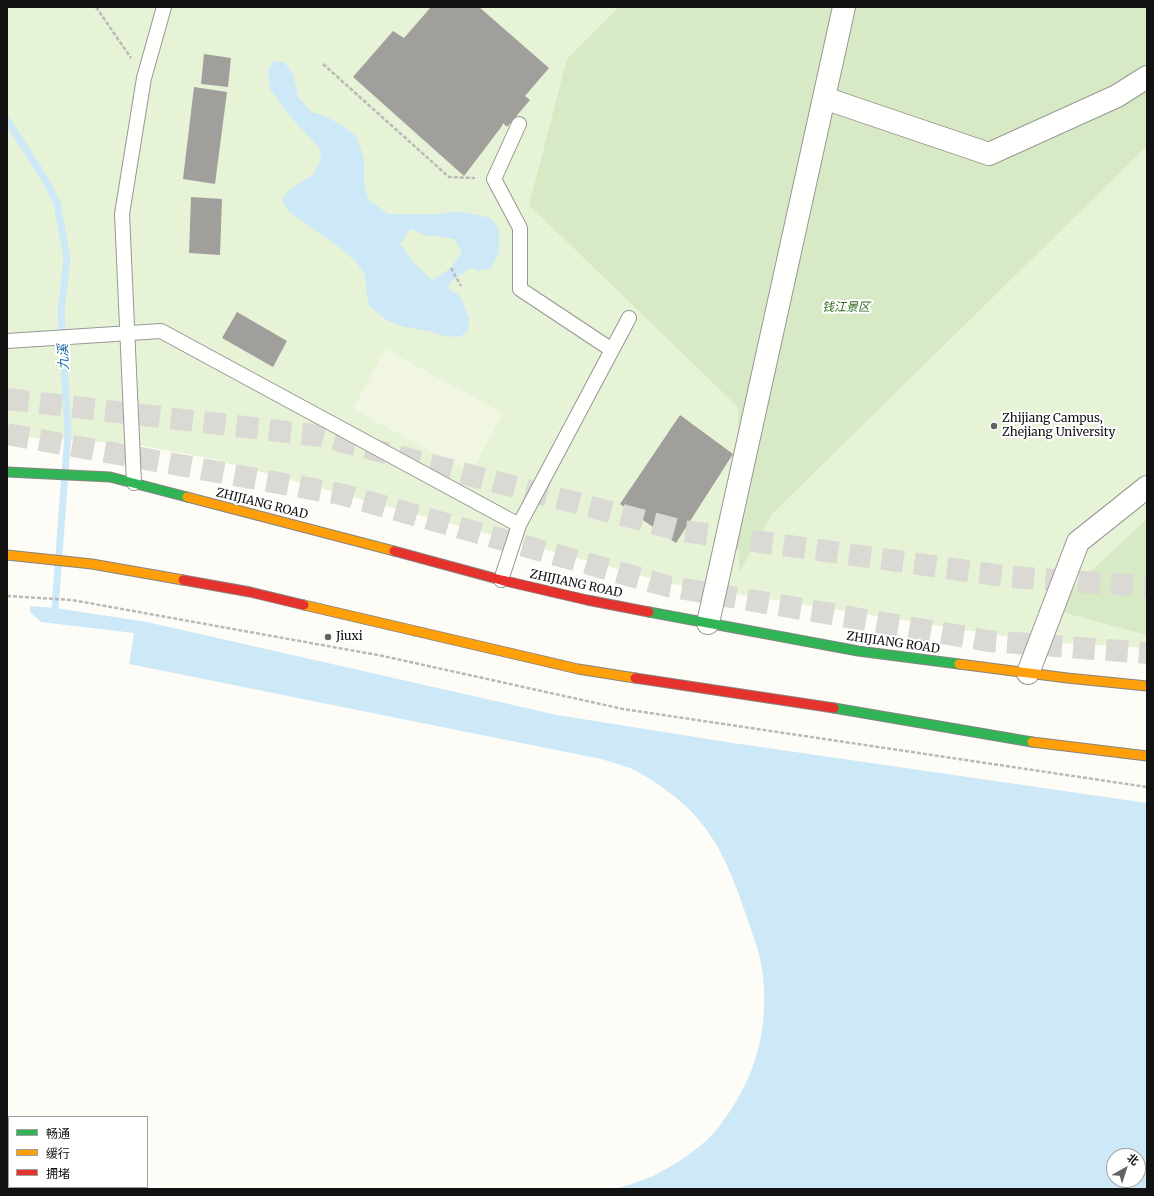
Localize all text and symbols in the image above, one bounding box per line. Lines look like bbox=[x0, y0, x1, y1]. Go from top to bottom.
park label: 钱江景区 bbox=[822, 301, 870, 315]
water label: 九溪 bbox=[56, 344, 72, 370]
place label: Zhijiang Campus, Zhejiang University bbox=[1002, 412, 1115, 440]
marker: Zhijiang Campus, Zhejiang University bbox=[989, 421, 999, 431]
street label: ZHIJIANG ROAD bbox=[215, 486, 309, 522]
street label: ZHIJIANG ROAD bbox=[529, 567, 623, 601]
street label: ZHIJIANG ROAD bbox=[845, 629, 941, 657]
place label: Jiuxi bbox=[336, 630, 363, 644]
marker: Jiuxi bbox=[323, 632, 333, 642]
legend bbox=[8, 1116, 148, 1188]
text: 畅通 bbox=[46, 1126, 70, 1141]
text: 缓行 bbox=[46, 1146, 70, 1161]
north arrow bbox=[1106, 1148, 1146, 1188]
text: 北 bbox=[1124, 1151, 1142, 1168]
text: 拥堵 bbox=[46, 1166, 70, 1181]

